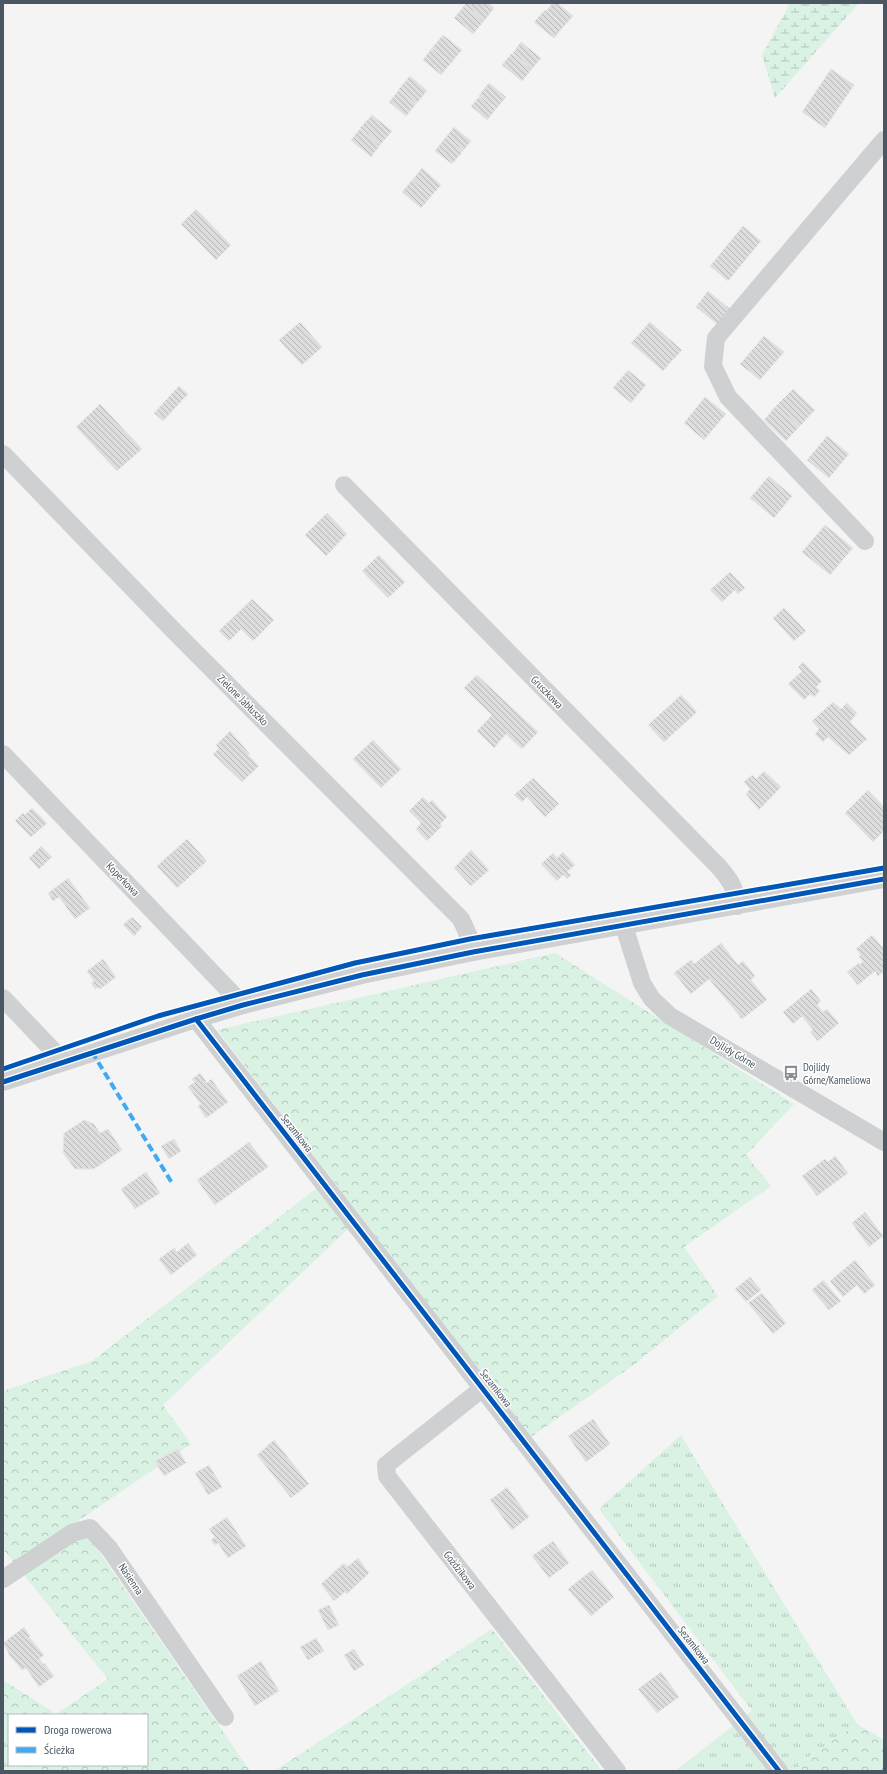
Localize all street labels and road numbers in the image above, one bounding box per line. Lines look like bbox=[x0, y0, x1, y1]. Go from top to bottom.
street label: Zielone Jabłuszko bbox=[215, 672, 272, 729]
street label: Gruszkowa bbox=[528, 673, 566, 711]
street label: Koperkowa bbox=[103, 859, 143, 899]
street label: Dojlidy Górne bbox=[707, 1033, 759, 1071]
street label: Sezamkowa bbox=[278, 1111, 316, 1155]
street label: Sezamkowa bbox=[477, 1366, 515, 1410]
street label: Goździkowa bbox=[441, 1548, 479, 1592]
street label: Nasienna bbox=[115, 1561, 147, 1597]
street label: Sezamkowa bbox=[675, 1623, 713, 1667]

